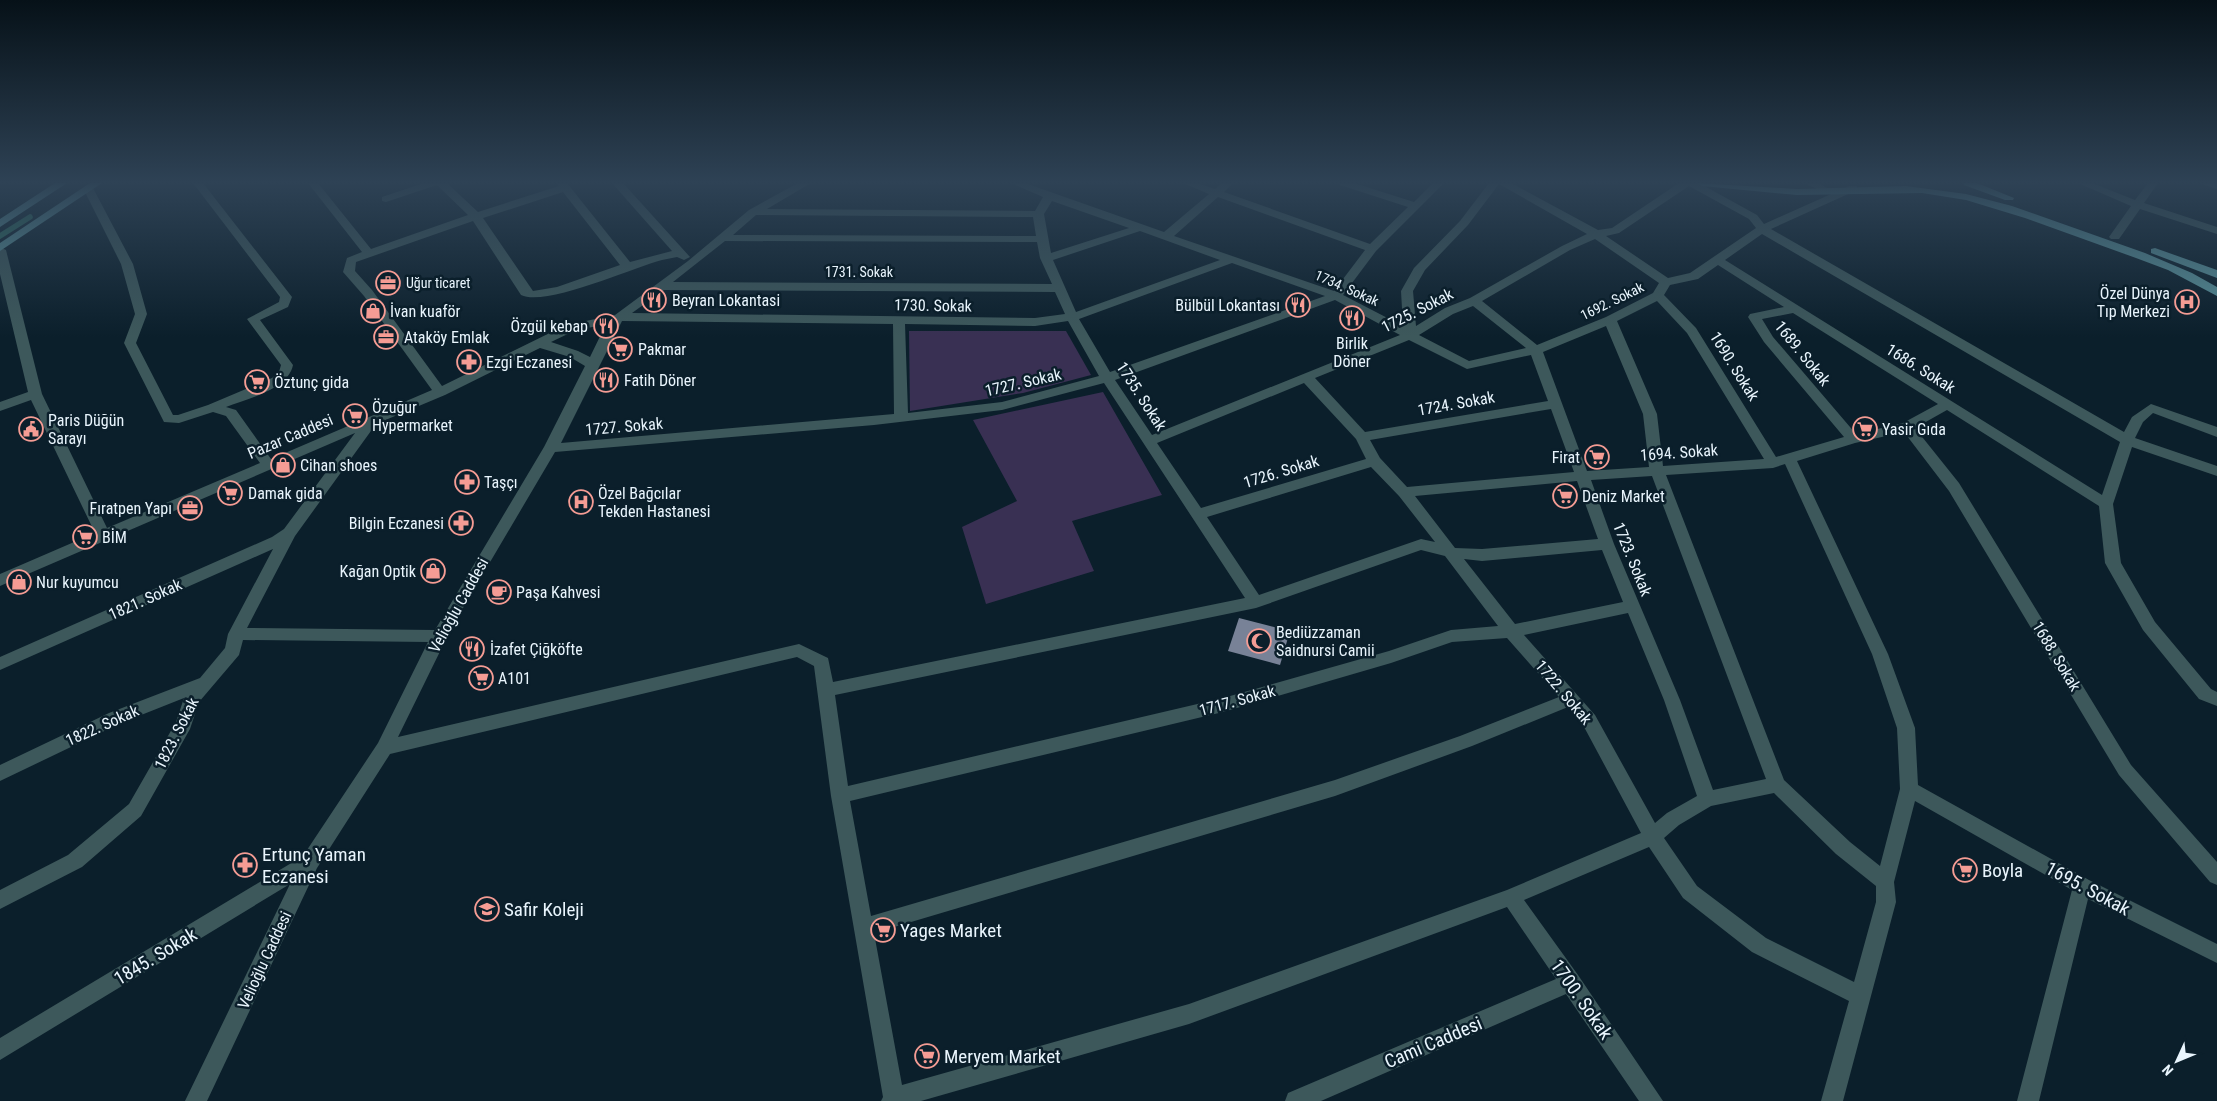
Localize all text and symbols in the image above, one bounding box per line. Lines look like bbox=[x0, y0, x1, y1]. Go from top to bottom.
street label: 1731. Sokak bbox=[825, 264, 894, 280]
street label: 1734. Sokak bbox=[1313, 267, 1382, 309]
office icon: Uğur ticaret bbox=[375, 270, 401, 296]
place label: Uğur ticaret bbox=[406, 275, 470, 291]
street label: 1692. Sokak bbox=[1578, 279, 1647, 323]
street label: 1725. Sokak bbox=[1378, 284, 1457, 337]
place label: Özel Dünya Tıp Merkezi bbox=[2097, 284, 2170, 321]
restaurant icon: Beyran Lokantasi bbox=[641, 287, 667, 313]
hospital icon: Özel Dünya Tıp Merkezi bbox=[2174, 289, 2200, 315]
place label: Beyran Lokantasi bbox=[672, 291, 780, 310]
restaurant icon: Bülbül Lokantası bbox=[1285, 292, 1311, 318]
street label: 1730. Sokak bbox=[894, 295, 973, 316]
place label: Bülbül Lokantası bbox=[1175, 296, 1280, 315]
shop icon: İvan kuaför bbox=[360, 298, 386, 324]
place label: İvan kuaför bbox=[390, 302, 461, 321]
restaurant icon: Birlik Döner bbox=[1339, 305, 1365, 331]
restaurant icon: Özgül kebap bbox=[593, 313, 619, 339]
place label: Özgül kebap bbox=[511, 317, 588, 336]
street label: 1689. Sokak bbox=[1771, 317, 1835, 390]
office icon: Ataköy Emlak bbox=[373, 324, 399, 350]
place label: Ataköy Emlak bbox=[404, 328, 490, 347]
street label: 1690. Sokak bbox=[1706, 328, 1764, 405]
place label: Birlik Döner bbox=[1333, 334, 1371, 371]
supermarket icon: Pakmar bbox=[607, 336, 633, 362]
place label: Pakmar bbox=[638, 340, 686, 359]
street label: 1686. Sokak bbox=[1883, 340, 1959, 398]
pharmacy icon: Ezgi Eczanesi bbox=[456, 349, 482, 375]
place label: Ezgi Eczanesi bbox=[486, 353, 572, 372]
street label: 1735. Sokak bbox=[1112, 358, 1171, 435]
street label: 1727. Sokak bbox=[983, 364, 1064, 401]
restaurant icon: Fatih Döner bbox=[593, 367, 619, 393]
supermarket icon: Öztunç gida bbox=[244, 369, 270, 395]
place label: Fatih Döner bbox=[624, 371, 696, 390]
place label: Öztunç gida bbox=[274, 373, 349, 392]
street label: 1724. Sokak bbox=[1416, 387, 1497, 420]
place label: Özuğur Hypermarket bbox=[372, 398, 453, 435]
supermarket icon: Özuğur Hypermarket bbox=[342, 403, 368, 429]
street label: Pazar Caddesi bbox=[245, 410, 336, 463]
place label: Paris Düğün Sarayı bbox=[48, 411, 124, 448]
street label: 1727. Sokak bbox=[584, 414, 664, 439]
public building icon: Paris Düğün Sarayı bbox=[18, 416, 44, 442]
supermarket icon: Yasir Gıda bbox=[1852, 416, 1878, 442]
place label: Yasir Gıda bbox=[1882, 420, 1946, 439]
street label: 1694. Sokak bbox=[1640, 440, 1719, 465]
supermarket icon: Firat bbox=[1584, 444, 1610, 470]
place label: Firat bbox=[1552, 448, 1580, 467]
street label: 1726. Sokak bbox=[1241, 451, 1322, 492]
shop icon: Cihan shoes bbox=[270, 452, 296, 478]
place label: Cihan shoes bbox=[300, 456, 377, 475]
pharmacy icon: Taşçı bbox=[454, 469, 480, 495]
place label: Taşçı bbox=[484, 473, 518, 492]
supermarket icon: Damak gida bbox=[217, 480, 243, 506]
supermarket icon: Deniz Market bbox=[1552, 483, 1578, 509]
place label: Damak gida bbox=[248, 484, 323, 503]
place label: Özel Bağcılar Tekden Hastanesi bbox=[598, 484, 710, 521]
place label: Deniz Market bbox=[1582, 487, 1665, 506]
hospital icon: Özel Bağcılar Tekden Hastanesi bbox=[568, 489, 594, 515]
office icon: Fıratpen Yapı bbox=[177, 495, 203, 521]
place label: Fıratpen Yapı bbox=[90, 499, 172, 518]
pharmacy icon: Bilgin Eczanesi bbox=[448, 510, 474, 536]
place label: Bilgin Eczanesi bbox=[349, 514, 444, 533]
street label: 1723. Sokak bbox=[1609, 520, 1656, 600]
supermarket icon: BİM bbox=[72, 524, 98, 550]
place label: BİM bbox=[102, 528, 127, 547]
street label: Velioğlu Caddesi bbox=[425, 554, 492, 656]
shop icon: Kağan Optik bbox=[420, 558, 446, 584]
place label: Kağan Optik bbox=[340, 562, 417, 581]
shop icon: Nur kuyumcu bbox=[6, 569, 32, 595]
place label: Nur kuyumcu bbox=[36, 573, 119, 592]
street label: 1821. Sokak bbox=[106, 575, 185, 624]
cafe icon: Paşa Kahvesi bbox=[486, 579, 512, 605]
place label: Paşa Kahvesi bbox=[516, 583, 600, 602]
street label: 1688. Sokak bbox=[2028, 618, 2085, 695]
place label: Bediüzzaman Saidnursi Camii bbox=[1276, 623, 1375, 660]
mosque icon: Bediüzzaman Saidnursi Camii bbox=[1246, 628, 1272, 654]
restaurant icon: İzafet Çiğköfte bbox=[459, 636, 485, 662]
place label: İzafet Çiğköfte bbox=[490, 640, 583, 659]
street label: 1722. Sokak bbox=[1531, 656, 1596, 729]
supermarket icon: A101 bbox=[468, 665, 494, 691]
place label: A101 bbox=[498, 669, 531, 688]
street label: 1717. Sokak bbox=[1197, 681, 1278, 720]
street label: 1823. Sokak bbox=[150, 694, 203, 772]
street label: 1822. Sokak bbox=[63, 701, 142, 750]
place label: Ertunç Yaman Eczanesi bbox=[262, 843, 366, 888]
pharmacy icon: Ertunç Yaman Eczanesi bbox=[232, 852, 258, 878]
supermarket icon: Boyla bbox=[1952, 857, 1978, 883]
street label: 1695. Sokak bbox=[2042, 857, 2134, 921]
place label: Boyla bbox=[1982, 859, 2023, 882]
school or university icon: Safir Koleji bbox=[474, 896, 500, 922]
place label: Safir Koleji bbox=[504, 898, 584, 921]
street label: Velioğlu Caddesi bbox=[234, 908, 295, 1012]
supermarket icon: Yages Market bbox=[870, 917, 896, 943]
place label: Yages Market bbox=[900, 919, 1002, 942]
street label: 1845. Sokak bbox=[110, 923, 201, 990]
street label: 1700. Sokak bbox=[1546, 955, 1618, 1044]
street label: Cami Caddesi bbox=[1381, 1012, 1485, 1073]
north arrow bbox=[2152, 1036, 2202, 1086]
supermarket icon: Meryem Market bbox=[914, 1043, 940, 1069]
place label: Meryem Market bbox=[944, 1045, 1061, 1068]
text: N bbox=[2159, 1061, 2176, 1079]

